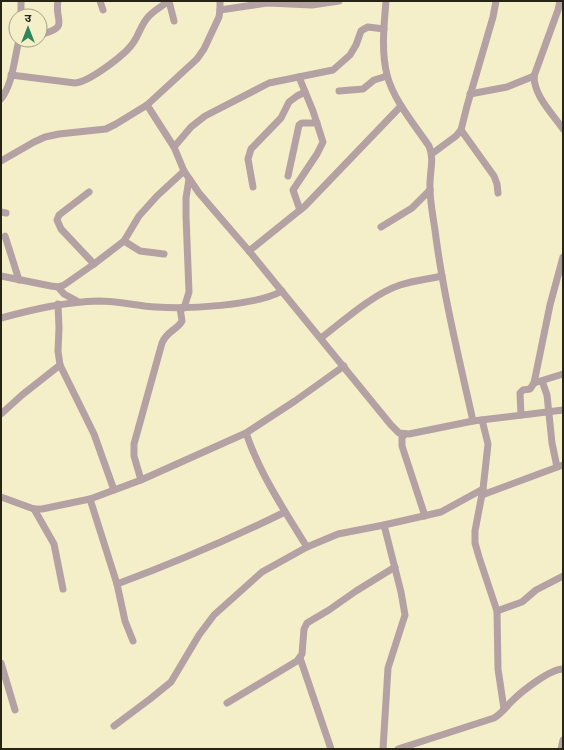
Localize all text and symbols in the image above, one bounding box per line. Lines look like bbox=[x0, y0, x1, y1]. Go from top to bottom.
north arrow bbox=[8, 8, 48, 48]
text: उ bbox=[25, 10, 32, 26]

